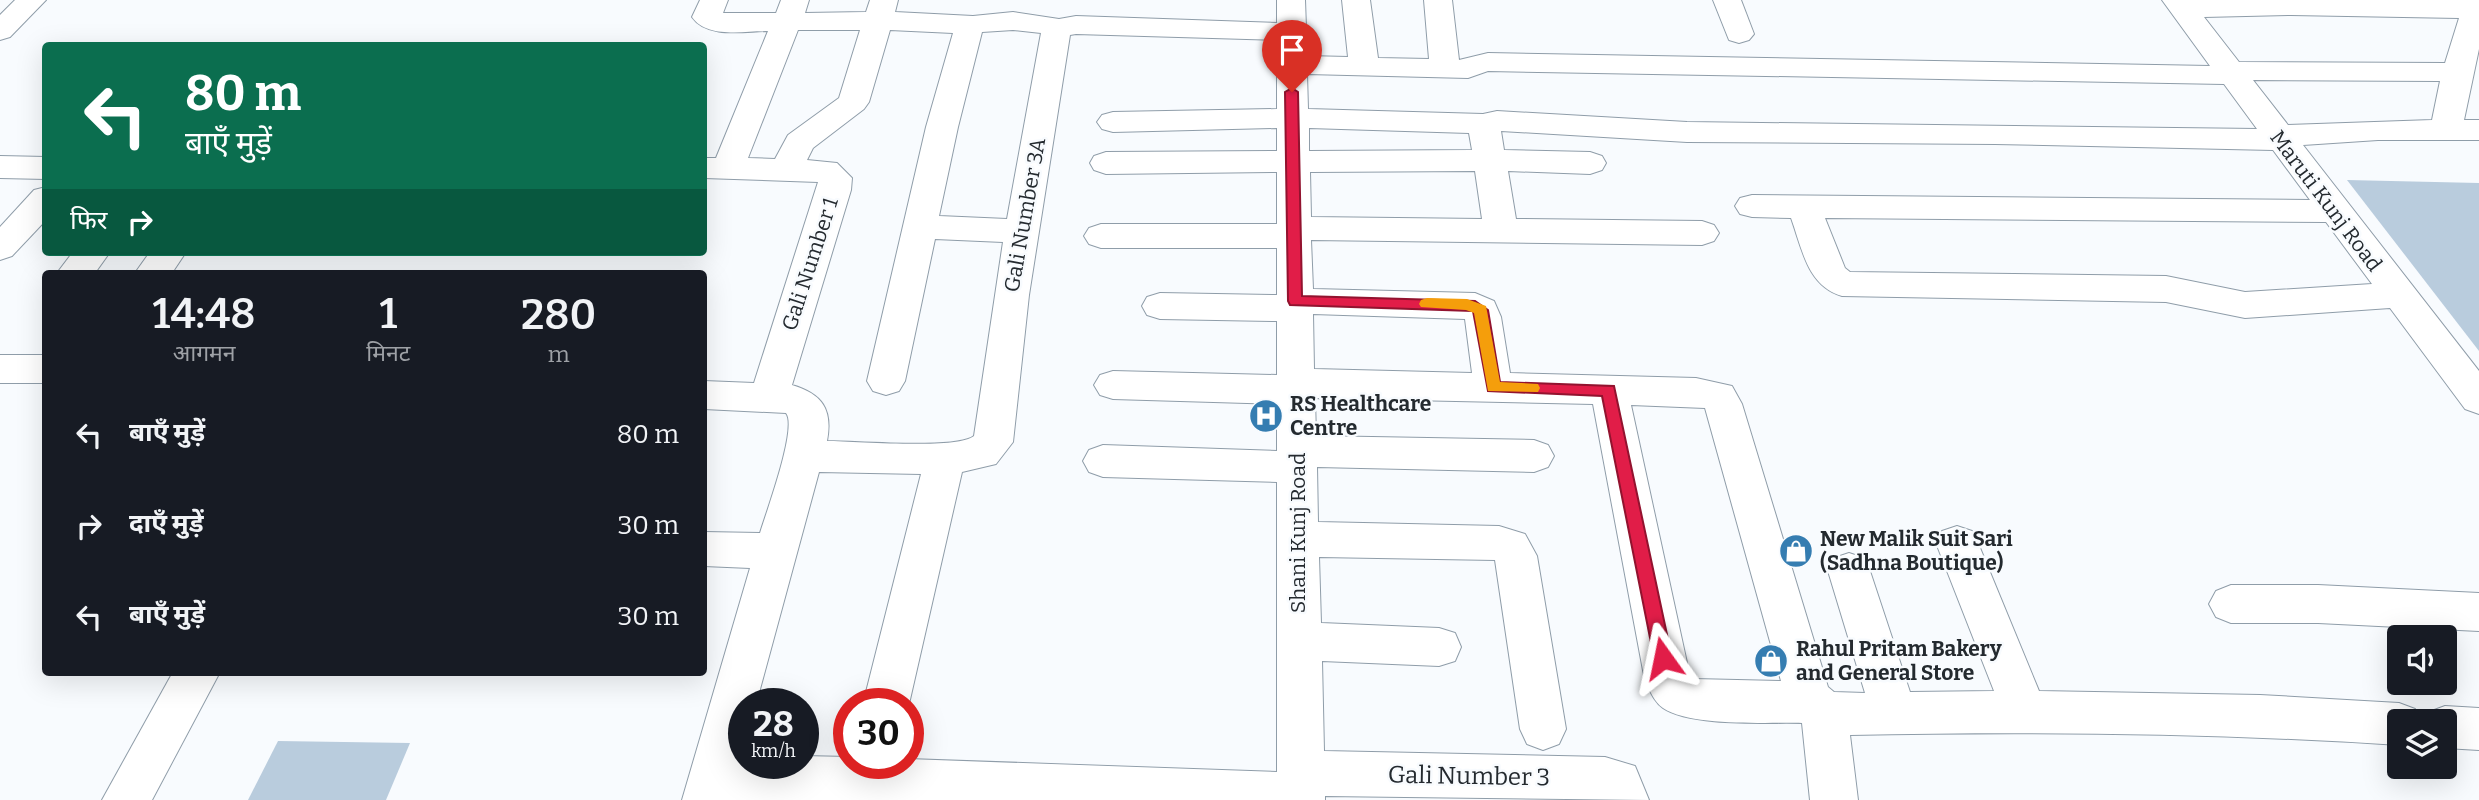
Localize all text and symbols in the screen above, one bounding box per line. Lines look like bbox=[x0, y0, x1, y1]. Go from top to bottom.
pin bbox=[1262, 20, 1322, 92]
icon: arrive bbox=[1273, 31, 1311, 69]
text: 80 m bbox=[185, 64, 301, 123]
icon: left bbox=[70, 70, 161, 161]
text: बाएँ मुड़ें bbox=[185, 124, 272, 162]
street label: Maruti Kunj Road bbox=[2264, 125, 2388, 277]
street label: Gali Number 3A bbox=[999, 136, 1051, 294]
street label: Gali Number 1 bbox=[776, 194, 844, 334]
icon: right bbox=[121, 203, 159, 241]
text: फिर bbox=[70, 205, 107, 236]
text: 14:48 bbox=[153, 289, 256, 339]
text: 1 bbox=[379, 289, 397, 339]
text: 280 bbox=[521, 290, 596, 340]
text: आगमन bbox=[173, 339, 236, 367]
text: मिनट bbox=[366, 339, 410, 367]
text: m bbox=[548, 340, 570, 368]
place label: RS Healthcare Centre bbox=[1290, 391, 1431, 441]
hospital icon: RS Healthcare Centre bbox=[1247, 397, 1285, 435]
icon: left bbox=[70, 416, 108, 454]
text: बाएँ मुड़ें bbox=[129, 417, 205, 448]
text: 80 m bbox=[617, 419, 679, 450]
street label: Shani Kunj Road bbox=[1285, 453, 1311, 613]
icon: right bbox=[70, 507, 108, 545]
text: दाएँ मुड़ें bbox=[129, 508, 204, 539]
text: 30 m bbox=[618, 510, 679, 541]
place label: New Malik Suit Sari (Sadhna Boutique) bbox=[1820, 526, 2013, 576]
shop icon: New Malik Suit Sari (Sadhna Boutique) bbox=[1777, 532, 1815, 570]
icon: left bbox=[70, 598, 108, 636]
text: बाएँ मुड़ें bbox=[129, 599, 205, 630]
text: 30 m bbox=[618, 601, 679, 632]
position arrow bbox=[1626, 621, 1700, 695]
map controls bbox=[2387, 625, 2457, 779]
button: sound bbox=[2387, 625, 2457, 695]
place label: Rahul Pritam Bakery and General Store bbox=[1796, 636, 2002, 686]
shop icon: Rahul Pritam Bakery and General Store bbox=[1752, 642, 1790, 680]
speed limit sign: 30 bbox=[833, 688, 924, 779]
text: 28 bbox=[753, 703, 794, 745]
button: layers bbox=[2387, 709, 2457, 779]
text: km/h bbox=[751, 740, 796, 762]
street label: Gali Number 3 bbox=[1388, 761, 1550, 791]

